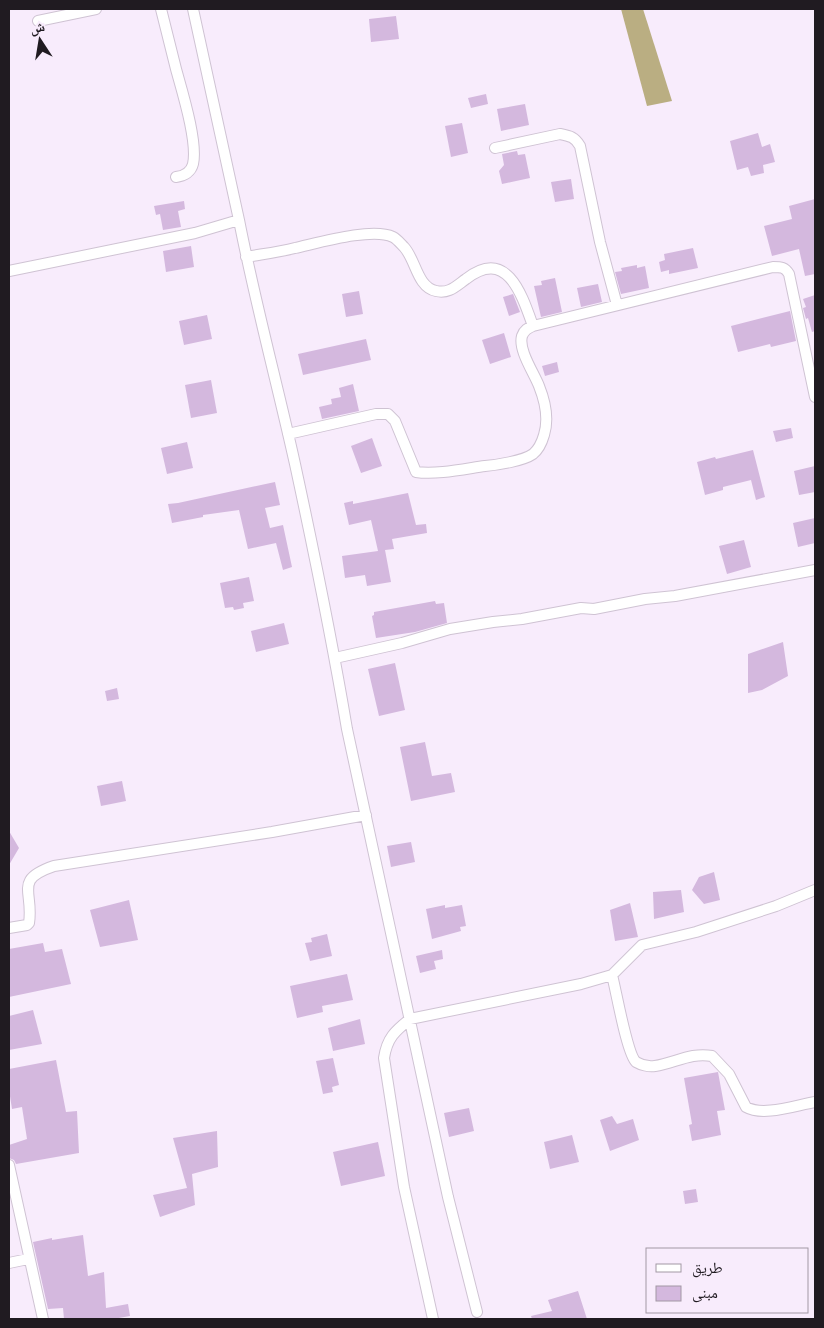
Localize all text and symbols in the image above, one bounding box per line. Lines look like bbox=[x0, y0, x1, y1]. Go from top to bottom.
north arrow bbox=[15, 15, 65, 65]
text: ش bbox=[28, 16, 47, 38]
legend bbox=[646, 1248, 809, 1313]
text: طريق bbox=[692, 1257, 723, 1278]
text: مبنى bbox=[692, 1282, 718, 1303]

